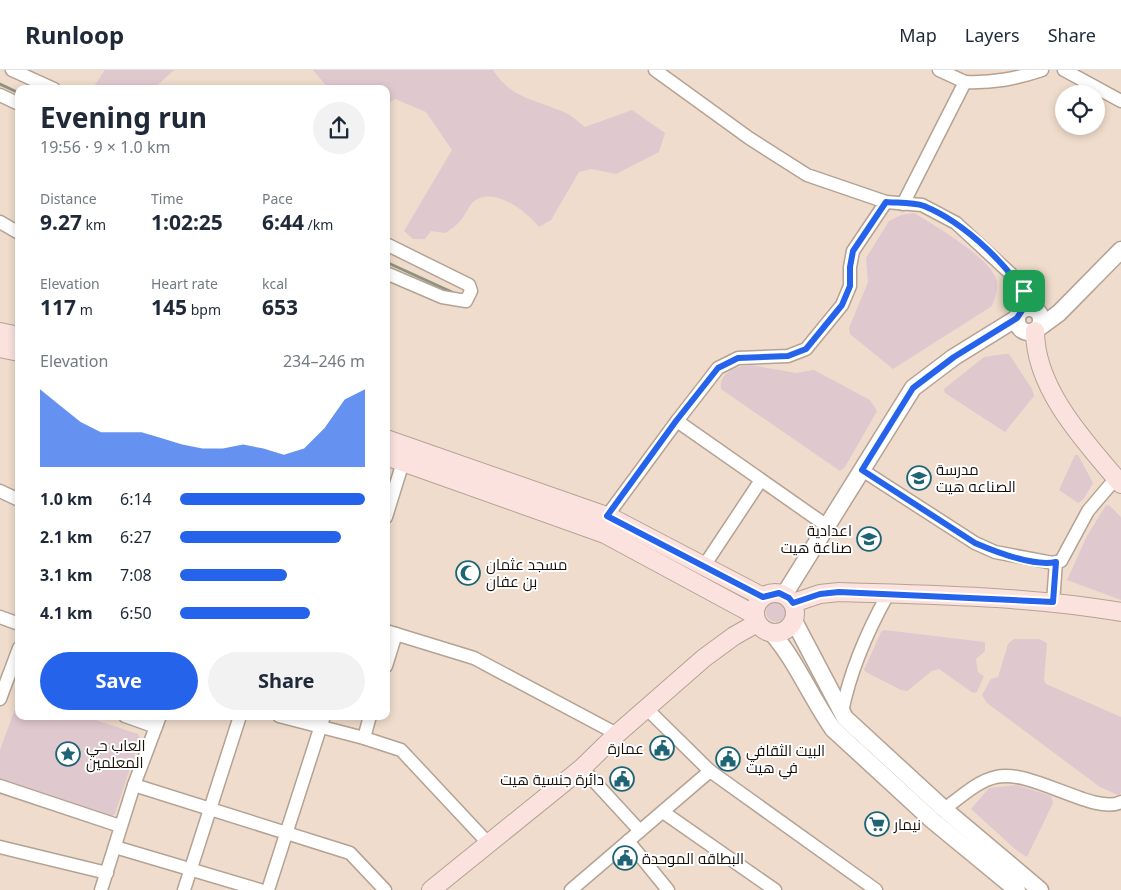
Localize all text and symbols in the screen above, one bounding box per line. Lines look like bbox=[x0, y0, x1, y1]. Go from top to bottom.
text: Runloop bbox=[25, 18, 124, 51]
text: Map bbox=[899, 23, 937, 47]
text: Layers bbox=[965, 23, 1020, 47]
text: Share bbox=[1048, 23, 1096, 47]
map controls bbox=[1055, 85, 1105, 135]
button: locate bbox=[1055, 85, 1105, 135]
text: Evening run bbox=[40, 98, 207, 136]
button: share bbox=[313, 102, 365, 154]
text: 19:56 · 9 × 1.0 km bbox=[40, 136, 170, 158]
text: Distance bbox=[40, 189, 97, 208]
text: Time bbox=[151, 189, 183, 208]
text: Pace bbox=[262, 189, 293, 208]
text: 9.27 bbox=[40, 208, 82, 236]
text: 1:02:25 bbox=[151, 208, 223, 236]
text: 6:44 bbox=[262, 208, 304, 236]
text: km bbox=[82, 215, 106, 234]
text: /km bbox=[304, 215, 333, 234]
pin bbox=[1003, 270, 1045, 312]
text: Elevation bbox=[40, 274, 100, 293]
text: Heart rate bbox=[151, 274, 218, 293]
text: kcal bbox=[262, 274, 288, 293]
icon: arrive bbox=[1010, 277, 1038, 305]
text: 117 bbox=[40, 293, 76, 321]
text: 145 bbox=[151, 293, 187, 321]
text: 653 bbox=[262, 293, 298, 321]
text: m bbox=[76, 300, 93, 319]
text: bpm bbox=[187, 300, 221, 319]
text: Elevation bbox=[40, 350, 108, 372]
text: 234–246 m bbox=[283, 350, 365, 372]
place label: مدرسة الصناعه هيت bbox=[936, 459, 1016, 496]
school or university icon: مدرسة الصناعه هيت bbox=[906, 465, 932, 491]
text: 1.0 km bbox=[40, 488, 92, 510]
text: 6:14 bbox=[120, 488, 152, 510]
place label: اعدادية صناعة هيت bbox=[781, 520, 852, 557]
text: 2.1 km bbox=[40, 526, 92, 548]
text: 6:27 bbox=[120, 526, 152, 548]
school or university icon: اعدادية صناعة هيت bbox=[856, 526, 882, 552]
place label: مسجد عثمان بن عفان bbox=[486, 554, 567, 592]
mosque icon: مسجد عثمان بن عفان bbox=[455, 560, 481, 586]
text: 3.1 km bbox=[40, 564, 92, 586]
text: 7:08 bbox=[120, 564, 152, 586]
text: 4.1 km bbox=[40, 602, 92, 624]
text: 6:50 bbox=[120, 602, 152, 624]
button: Save bbox=[40, 652, 198, 710]
button: Share bbox=[208, 652, 365, 710]
place label: العاب حي المعلمين bbox=[86, 735, 145, 773]
public building icon: عمارة bbox=[649, 735, 675, 761]
place label: عمارة bbox=[608, 738, 644, 758]
place label: البيت الثقافي في هيت bbox=[746, 740, 825, 780]
place icon: العاب حي المعلمين bbox=[55, 741, 81, 767]
public building icon: البيت الثقافي في هيت bbox=[715, 746, 741, 772]
public building icon: دائرة جنسية هيت bbox=[609, 766, 635, 792]
place label: دائرة جنسية هيت bbox=[500, 769, 604, 789]
supermarket icon: نيمار bbox=[864, 811, 890, 837]
place label: نيمار bbox=[893, 814, 921, 834]
public building icon: البطاقه الموحدة bbox=[612, 845, 638, 871]
place label: البطاقه الموحدة bbox=[642, 848, 744, 868]

